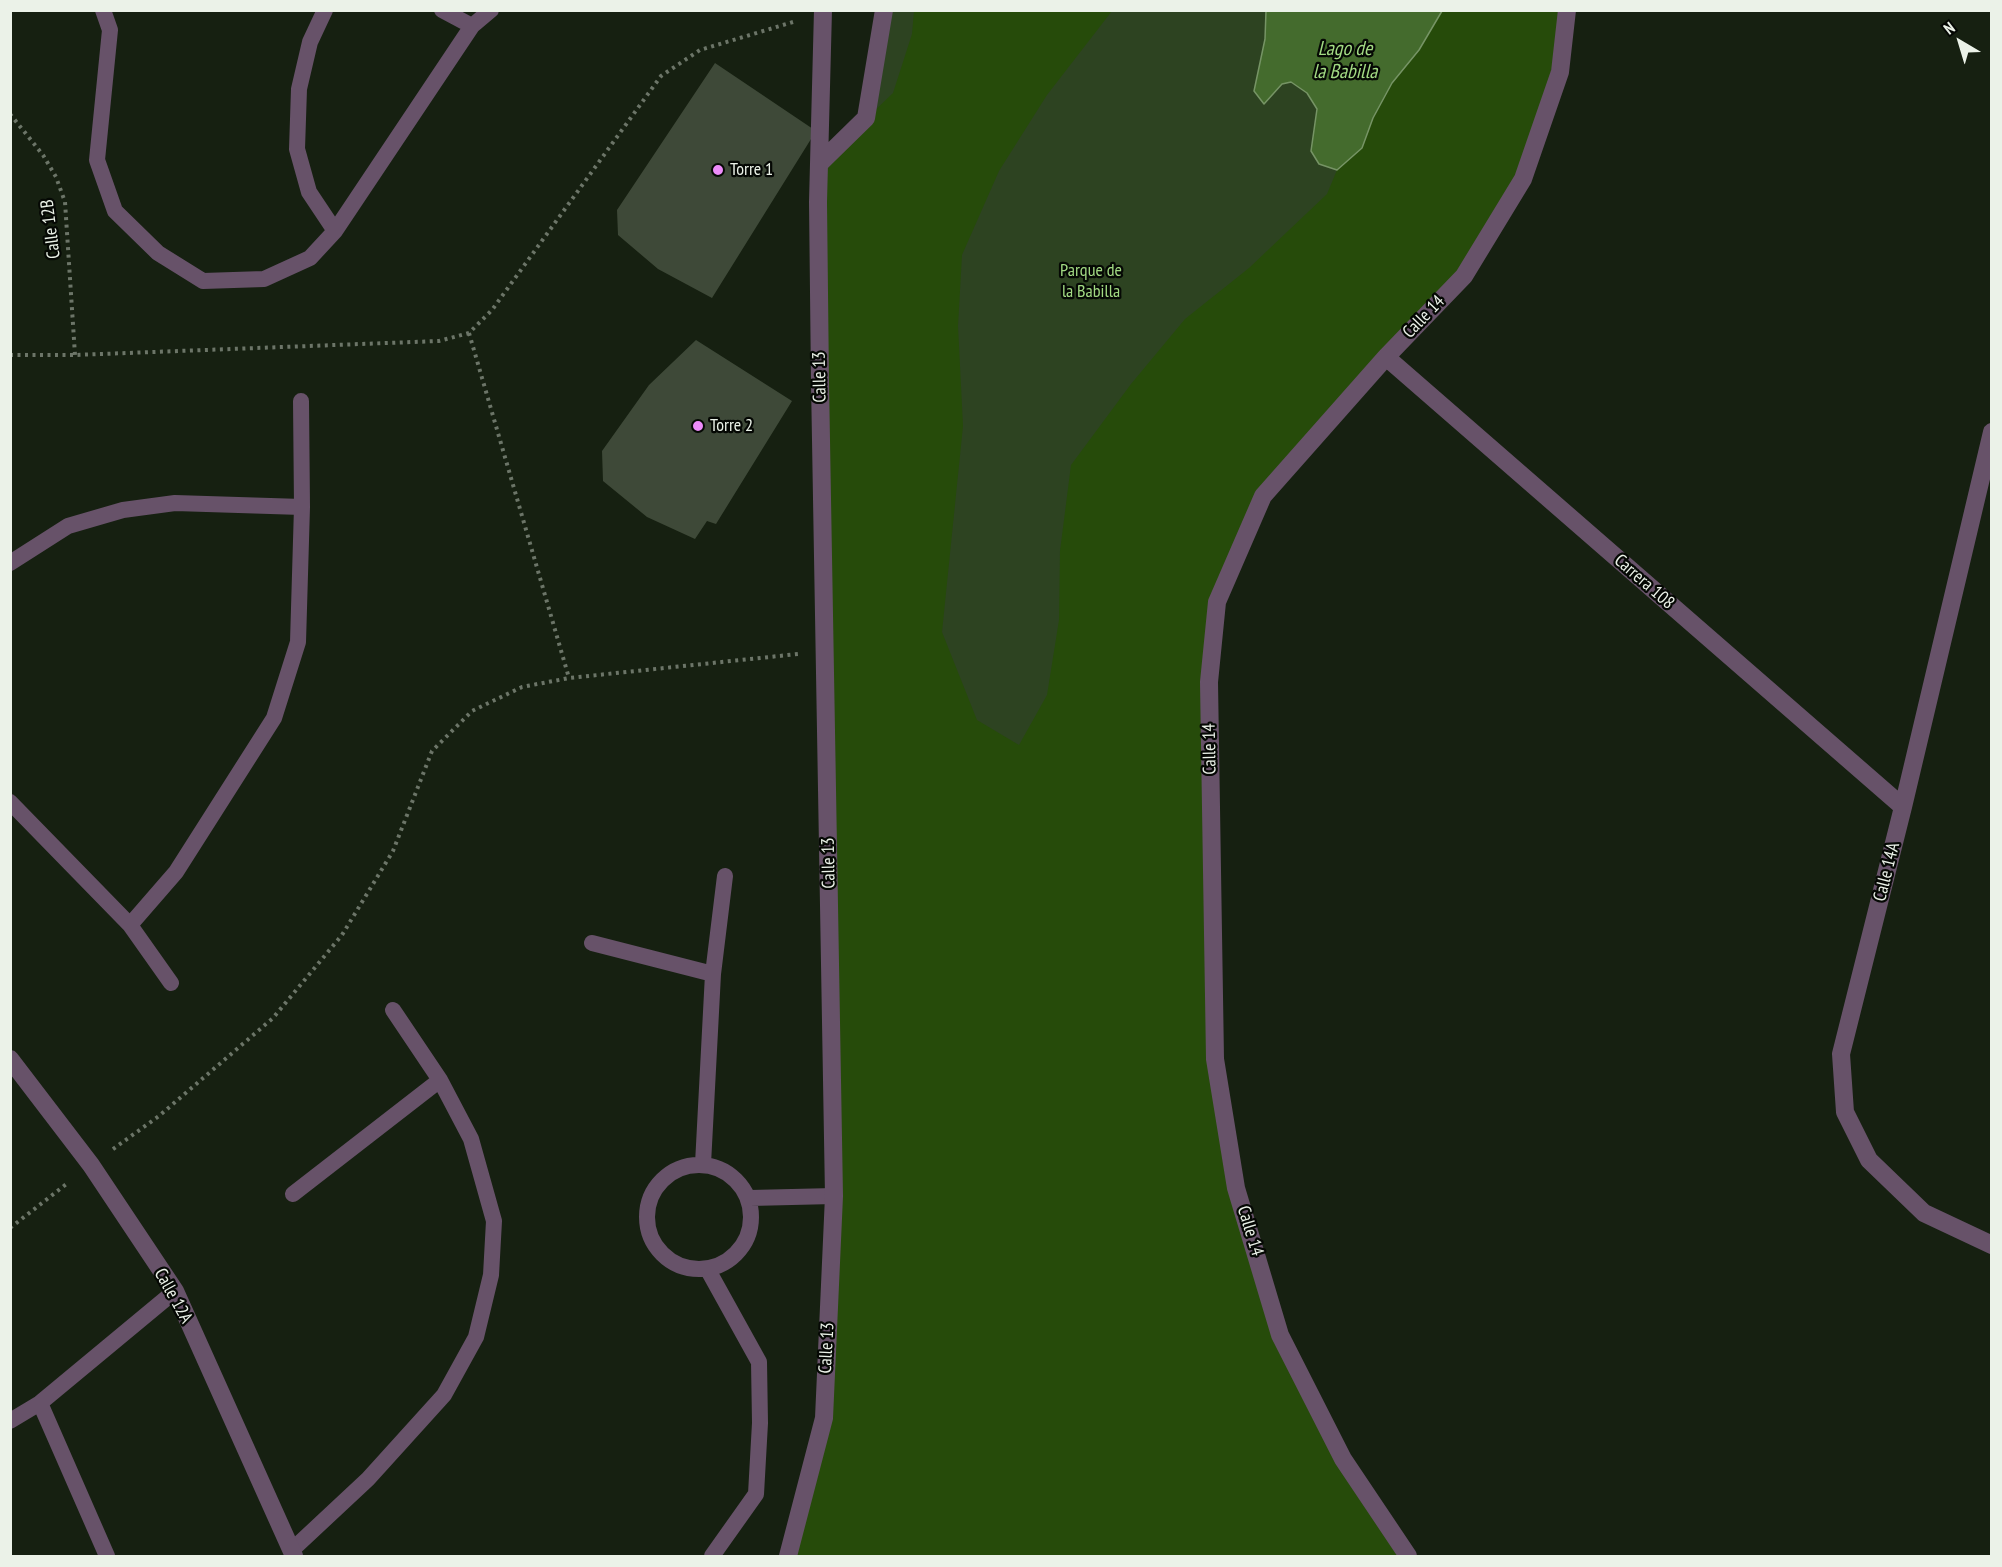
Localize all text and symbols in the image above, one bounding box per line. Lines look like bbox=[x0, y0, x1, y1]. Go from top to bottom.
north arrow bbox=[1930, 12, 1990, 72]
text: N bbox=[1939, 17, 1958, 38]
water label: Lago de la Babilla bbox=[1313, 37, 1377, 84]
place label: Torre 1 bbox=[730, 159, 773, 181]
marker: Torre 1 bbox=[711, 163, 725, 177]
street label: Calle 12B bbox=[37, 198, 65, 260]
park label: Parque de la Babilla bbox=[1060, 260, 1122, 302]
street label: Calle 14 bbox=[1399, 291, 1449, 343]
street label: Calle 13 bbox=[809, 351, 831, 403]
place label: Torre 2 bbox=[710, 415, 753, 437]
marker: Torre 2 bbox=[691, 419, 705, 433]
street label: Carrera 108 bbox=[1609, 550, 1679, 614]
street label: Calle 14 bbox=[1199, 723, 1221, 775]
street label: Calle 13 bbox=[818, 837, 840, 889]
street label: Calle 14A bbox=[1869, 840, 1905, 904]
street label: Calle 14 bbox=[1232, 1203, 1268, 1259]
street label: Calle 12A bbox=[149, 1265, 197, 1327]
street label: Calle 13 bbox=[815, 1322, 839, 1374]

